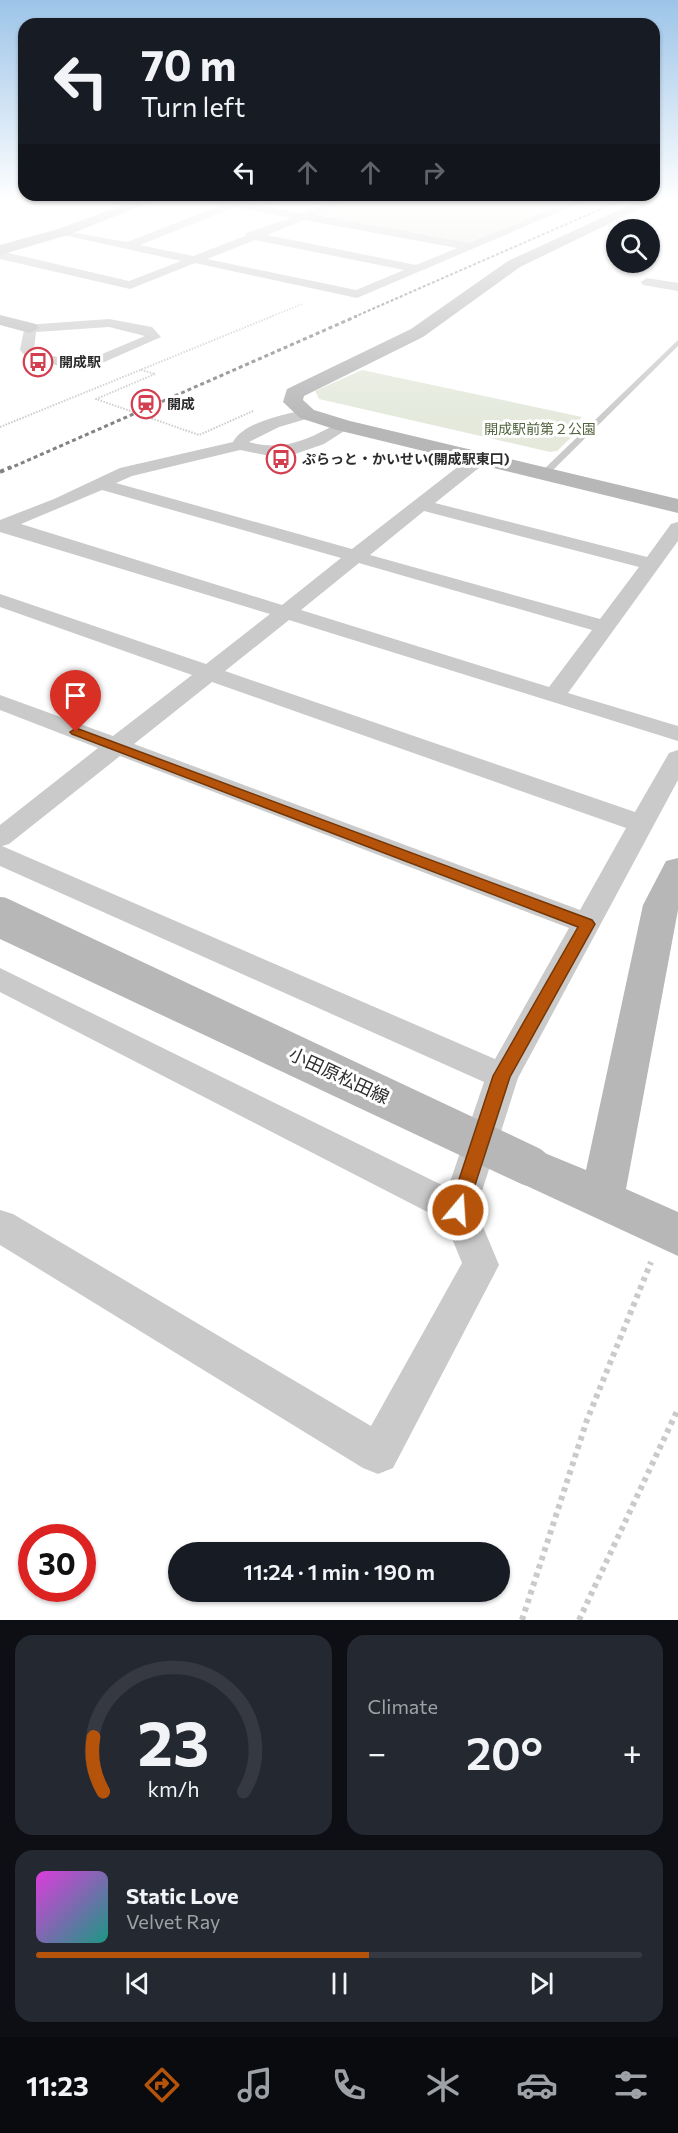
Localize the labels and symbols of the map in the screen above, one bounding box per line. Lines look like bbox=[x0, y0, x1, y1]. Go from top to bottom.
bus stop icon: 開成駅 bbox=[22, 346, 54, 378]
place label: 開成駅 bbox=[59, 353, 101, 370]
station icon: 開成 bbox=[130, 388, 162, 420]
place label: 開成 bbox=[167, 395, 195, 412]
park label: 開成駅前第２公園 bbox=[484, 420, 596, 437]
bus stop icon: ぷらっと・かいせい(開成駅東口) bbox=[265, 443, 297, 475]
place label: ぷらっと・かいせい(開成駅東口) bbox=[302, 450, 510, 467]
pin bbox=[50, 670, 101, 732]
street label: 小田原松田線 bbox=[286, 1042, 393, 1108]
position arrow bbox=[426, 1178, 490, 1242]
speed limit sign: 30 bbox=[18, 1524, 96, 1602]

